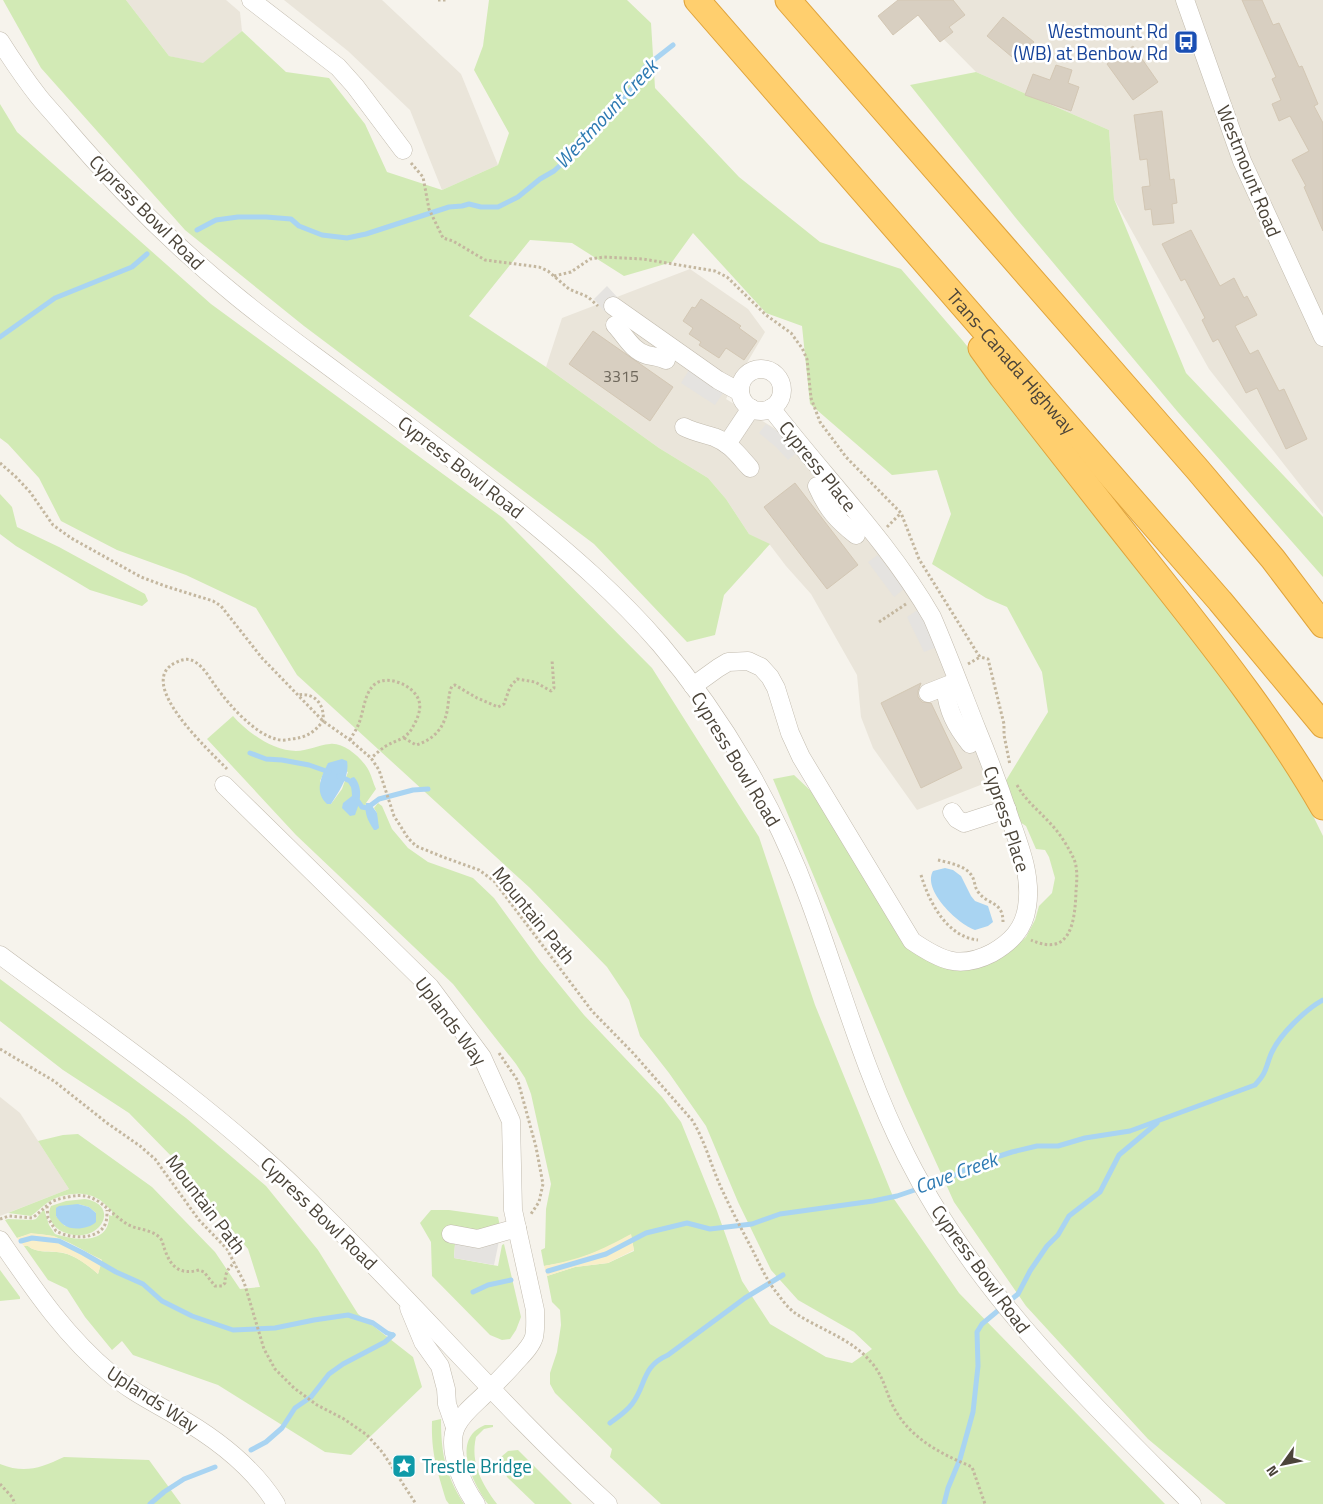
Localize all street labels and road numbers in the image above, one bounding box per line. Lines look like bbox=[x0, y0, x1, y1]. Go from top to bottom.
street label: Westmount Road bbox=[1210, 101, 1289, 241]
street label: Cypress Bowl Road bbox=[83, 147, 212, 276]
street label: Trans-Canada Highway bbox=[940, 282, 1083, 440]
street label: Cypress Bowl Road bbox=[392, 408, 530, 525]
street label: Cypress Place bbox=[773, 414, 864, 518]
street label: Cypress Bowl Road bbox=[685, 686, 788, 832]
street label: Cypress Place bbox=[977, 762, 1038, 876]
street label: Mountain Path bbox=[486, 860, 583, 970]
street label: Uplands Way bbox=[408, 970, 494, 1071]
street label: Mountain Path bbox=[159, 1148, 254, 1260]
street label: Cypress Bowl Road bbox=[254, 1149, 384, 1276]
street label: Cypress Bowl Road bbox=[925, 1198, 1038, 1339]
street label: Uplands Way bbox=[102, 1358, 205, 1439]

